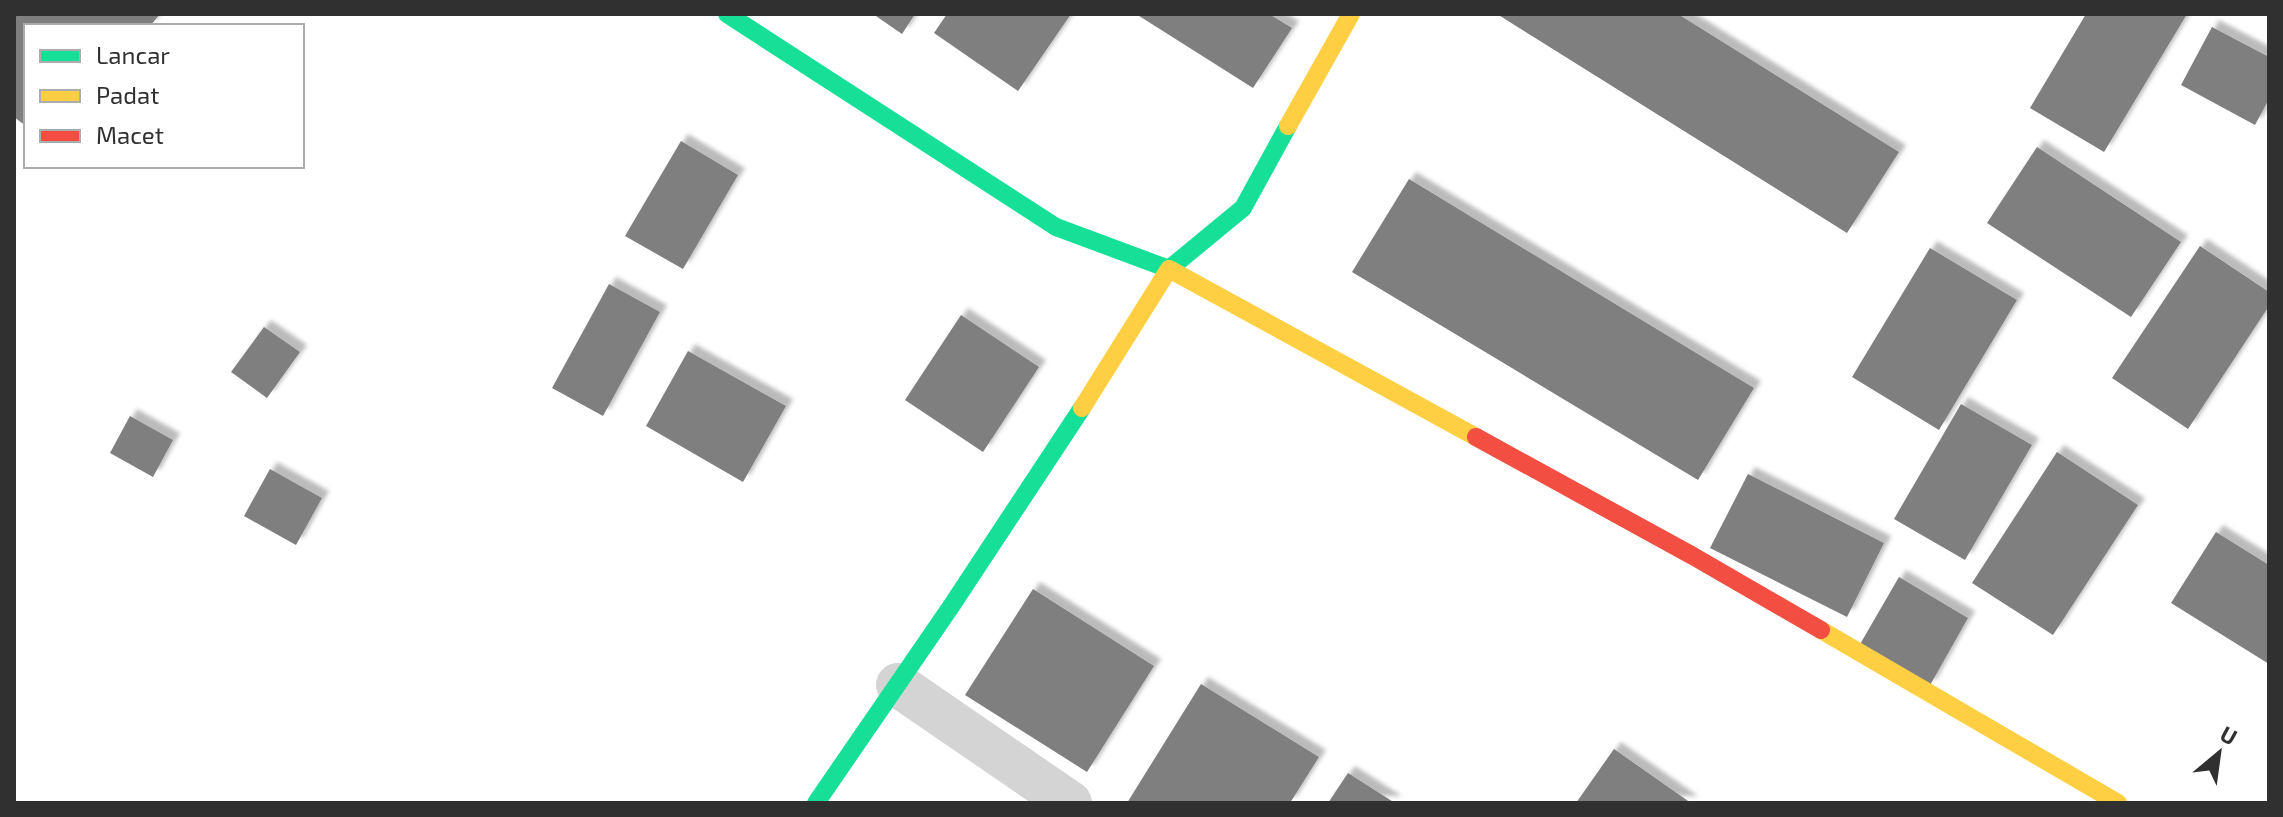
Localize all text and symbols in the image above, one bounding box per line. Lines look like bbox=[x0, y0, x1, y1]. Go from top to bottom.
legend bbox=[24, 24, 304, 168]
text: Lancar bbox=[96, 40, 170, 69]
text: Padat bbox=[96, 80, 159, 109]
text: Macet bbox=[96, 120, 164, 149]
north arrow bbox=[2179, 713, 2259, 793]
text: U bbox=[2216, 720, 2242, 750]

